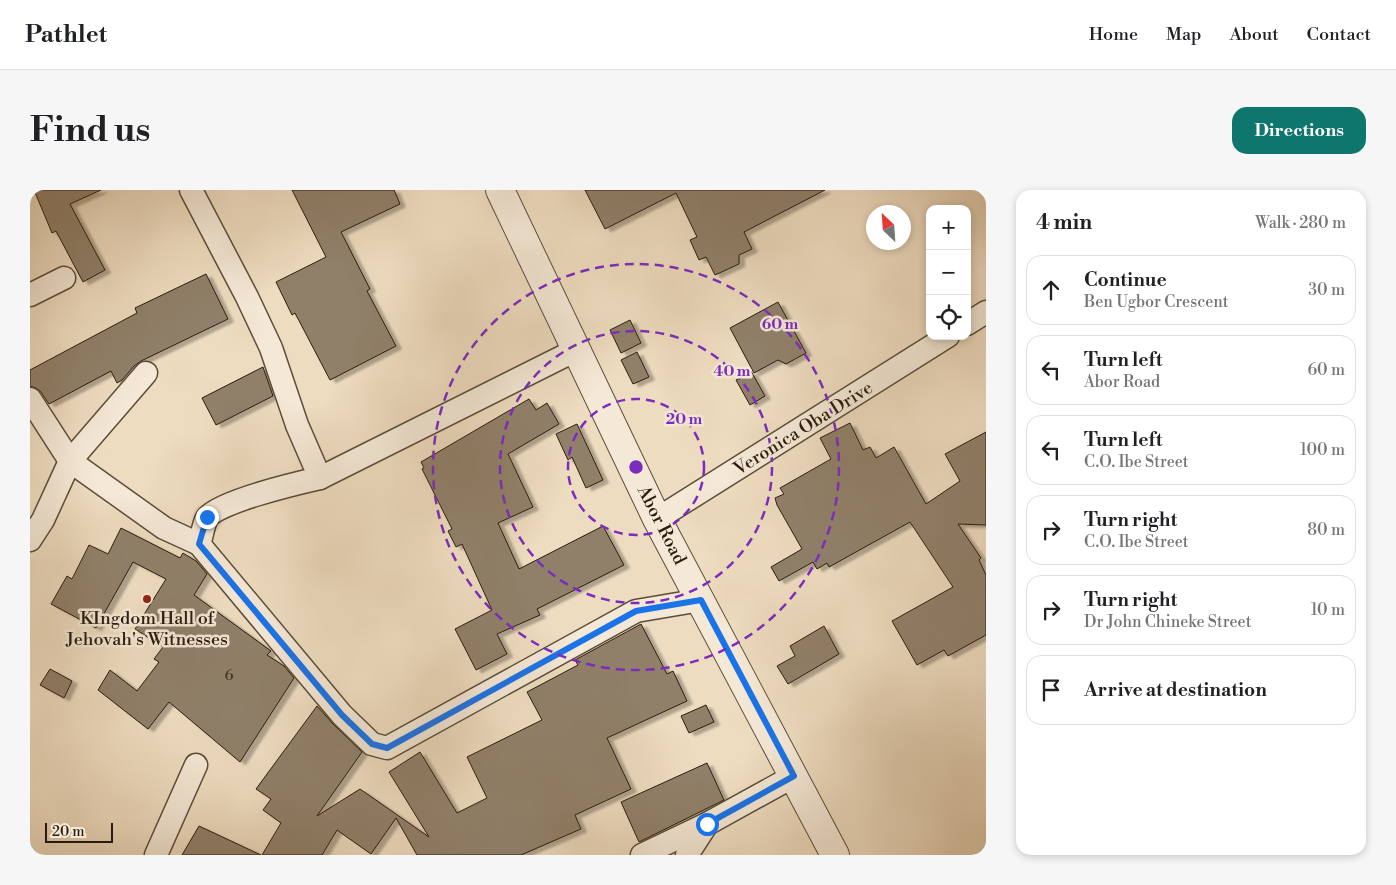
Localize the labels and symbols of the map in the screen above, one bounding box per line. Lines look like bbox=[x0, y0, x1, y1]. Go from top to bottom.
north arrow bbox=[866, 205, 911, 250]
text: 60 m bbox=[762, 315, 799, 334]
text: 40 m bbox=[713, 362, 751, 381]
street label: Veronica Oba Drive bbox=[729, 376, 877, 481]
text: 20 m bbox=[666, 410, 703, 429]
centre of rings bbox=[627, 458, 645, 476]
street label: Abor Road bbox=[631, 481, 692, 569]
route end bbox=[196, 506, 219, 529]
marker: KIngdom Hall of Jehovah's Witnesses bbox=[141, 593, 153, 605]
place label: KIngdom Hall of Jehovah's Witnesses bbox=[65, 607, 228, 651]
house number: 6 bbox=[224, 666, 234, 685]
route start bbox=[696, 813, 719, 836]
scale bar bbox=[45, 820, 112, 843]

